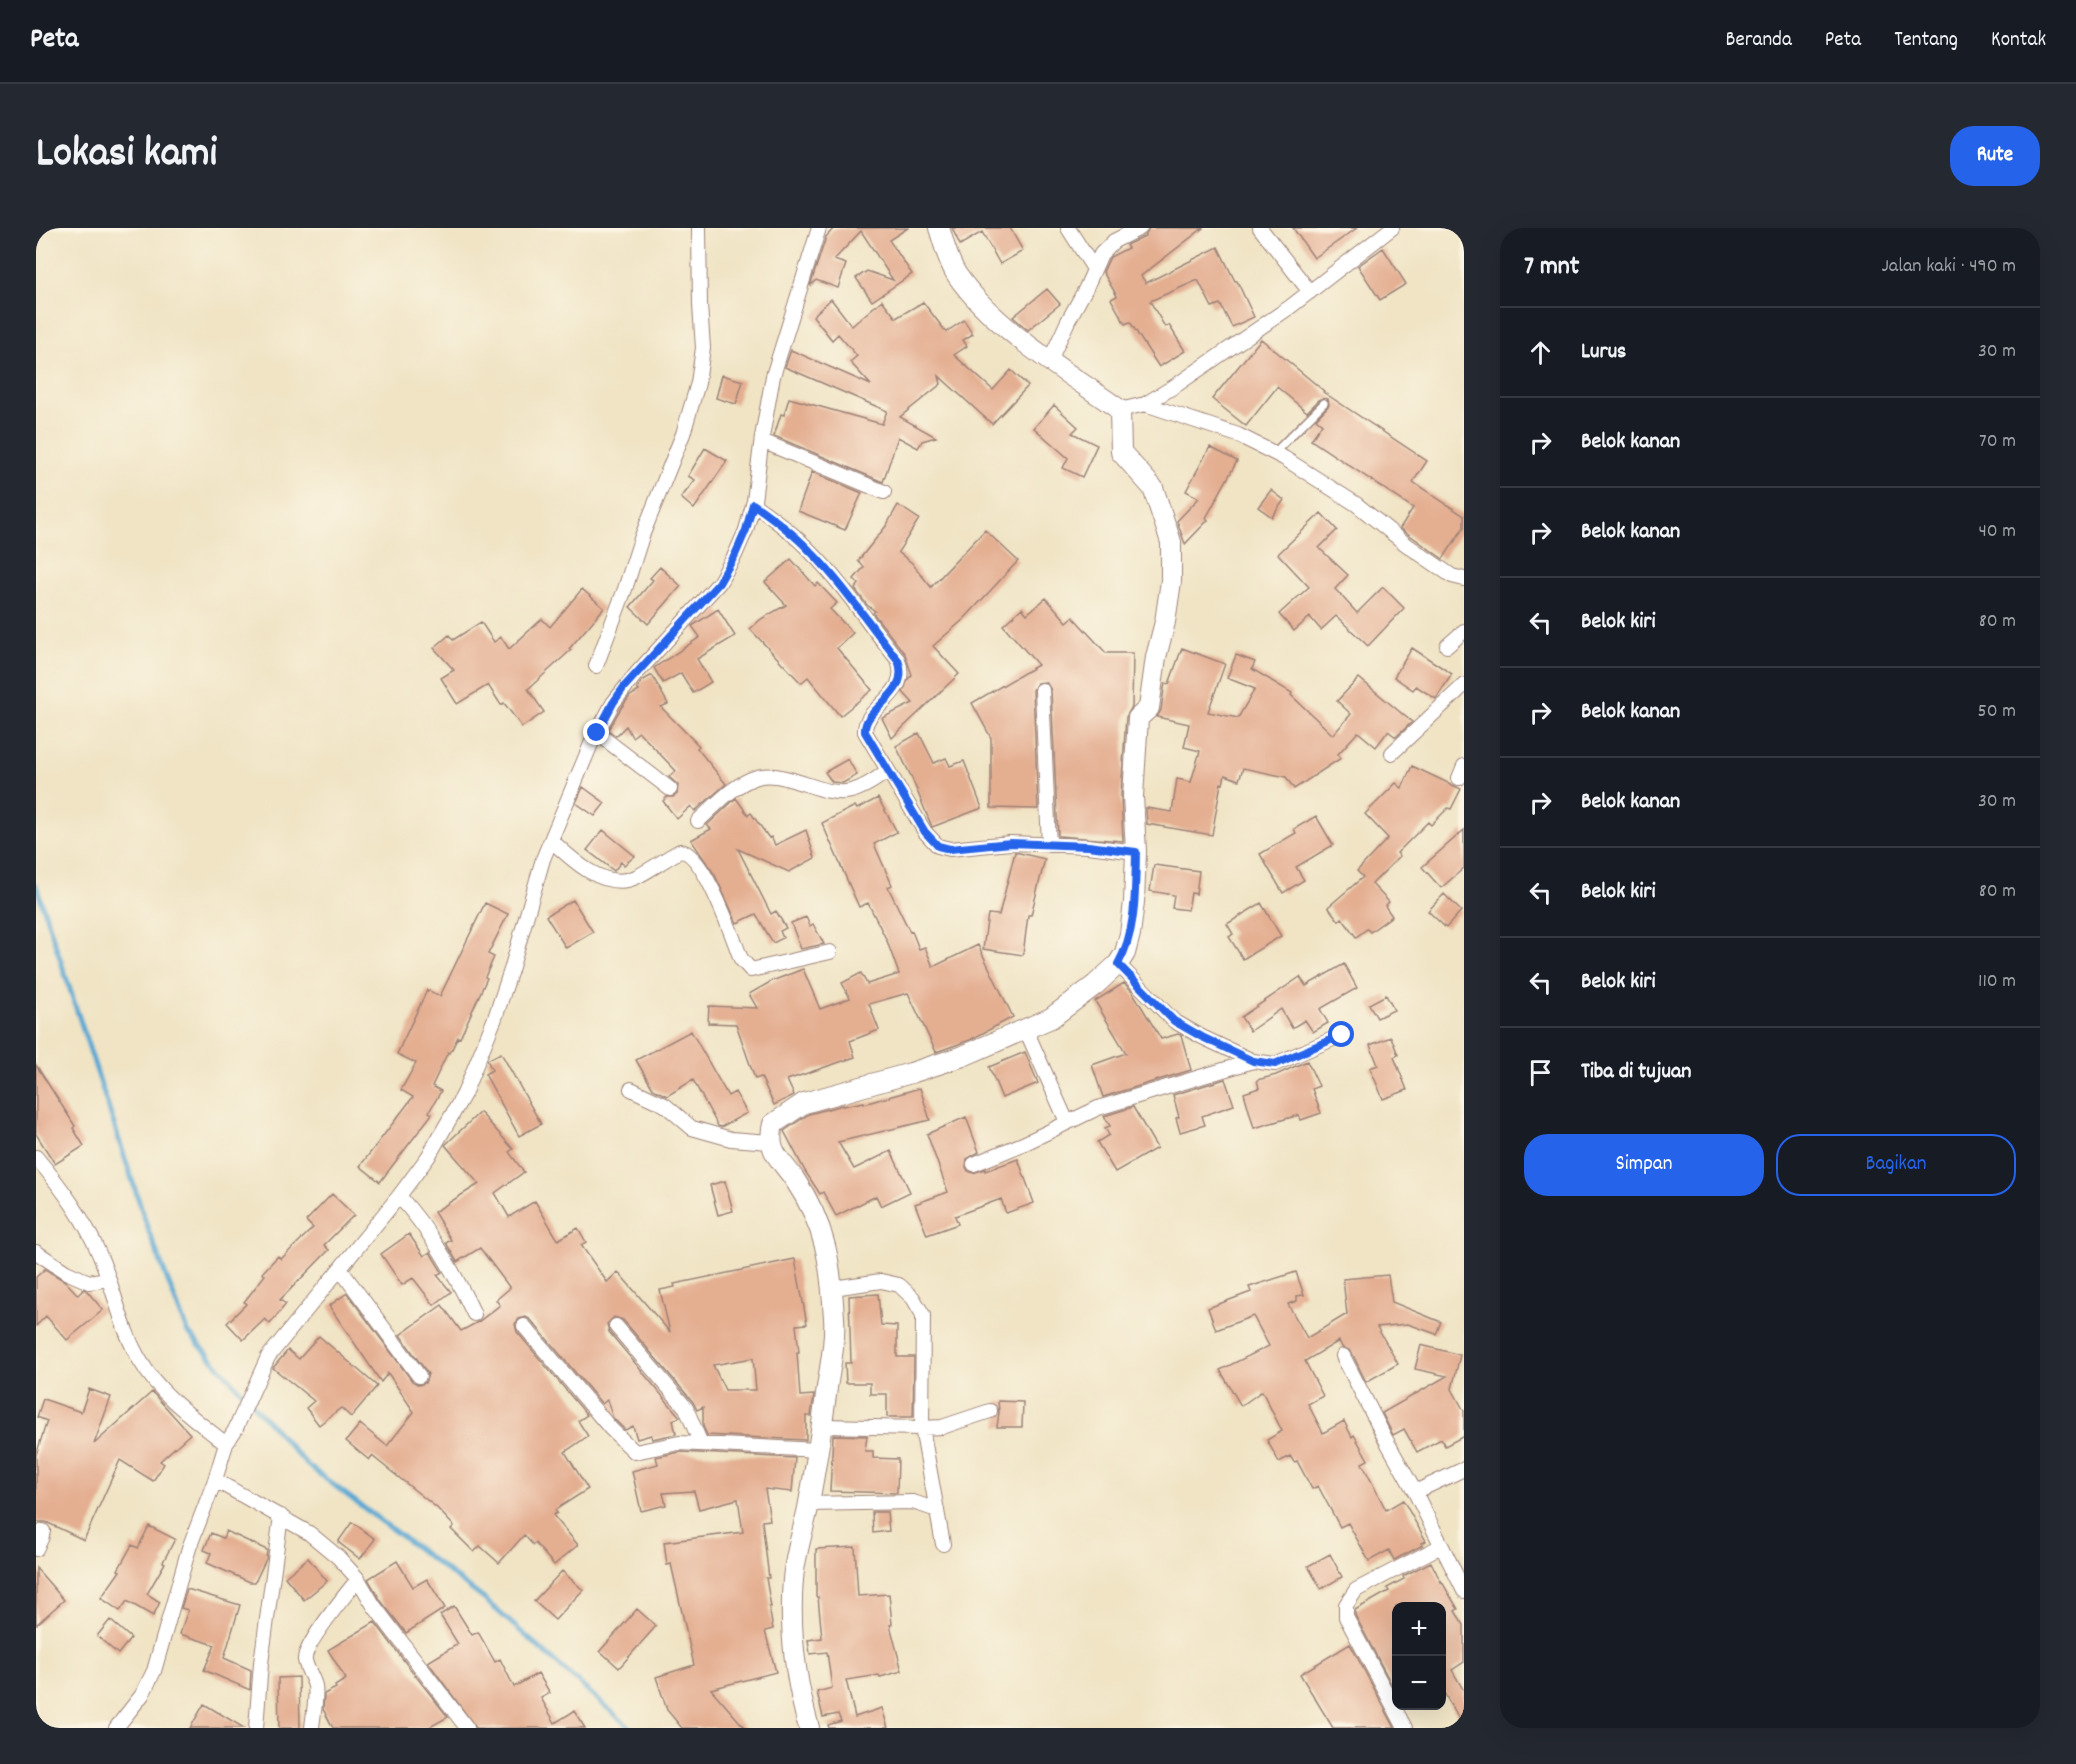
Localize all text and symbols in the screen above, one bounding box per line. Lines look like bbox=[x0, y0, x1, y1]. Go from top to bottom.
text: Peta bbox=[30, 21, 79, 61]
text: Beranda bbox=[1726, 26, 1792, 56]
text: Peta bbox=[1825, 26, 1861, 56]
text: Tentang bbox=[1894, 26, 1958, 56]
text: Kontak bbox=[1991, 26, 2046, 56]
text: Lokasi kami bbox=[36, 126, 217, 186]
button: Rute bbox=[1950, 126, 2040, 186]
text: 7 mnt bbox=[1524, 249, 1579, 286]
text: Jalan kaki · 490 m bbox=[1882, 253, 2016, 281]
icon: ahead bbox=[1524, 336, 1557, 369]
text: Lurus bbox=[1581, 337, 1626, 368]
text: 30 m bbox=[1978, 338, 2016, 366]
icon: right bbox=[1524, 426, 1557, 459]
text: Belok kanan bbox=[1581, 427, 1680, 458]
text: 70 m bbox=[1979, 428, 2016, 456]
icon: right bbox=[1524, 516, 1557, 549]
text: Belok kanan bbox=[1581, 517, 1680, 548]
text: 40 m bbox=[1978, 518, 2016, 546]
icon: left bbox=[1524, 606, 1557, 639]
text: Belok kiri bbox=[1581, 607, 1655, 638]
text: 80 m bbox=[1979, 608, 2016, 636]
icon: right bbox=[1524, 696, 1557, 729]
text: Belok kanan bbox=[1581, 697, 1680, 728]
text: 50 m bbox=[1978, 698, 2016, 726]
route end bbox=[583, 719, 609, 745]
icon: right bbox=[1524, 786, 1557, 819]
text: Belok kanan bbox=[1581, 787, 1680, 818]
text: 30 m bbox=[1978, 788, 2016, 816]
icon: left bbox=[1524, 876, 1557, 909]
text: Belok kiri bbox=[1581, 877, 1655, 908]
text: 80 m bbox=[1979, 878, 2016, 906]
icon: left bbox=[1524, 966, 1557, 999]
text: Belok kiri bbox=[1581, 967, 1655, 998]
text: 110 m bbox=[1978, 968, 2016, 996]
route start bbox=[1328, 1021, 1354, 1047]
icon: arrive bbox=[1524, 1056, 1557, 1089]
text: Tiba di tujuan bbox=[1581, 1057, 1691, 1088]
button: Simpan bbox=[1524, 1134, 1764, 1196]
button: Bagikan bbox=[1776, 1134, 2016, 1196]
map controls bbox=[1392, 1602, 1446, 1710]
button: + bbox=[1392, 1602, 1446, 1656]
button: − bbox=[1392, 1656, 1446, 1710]

